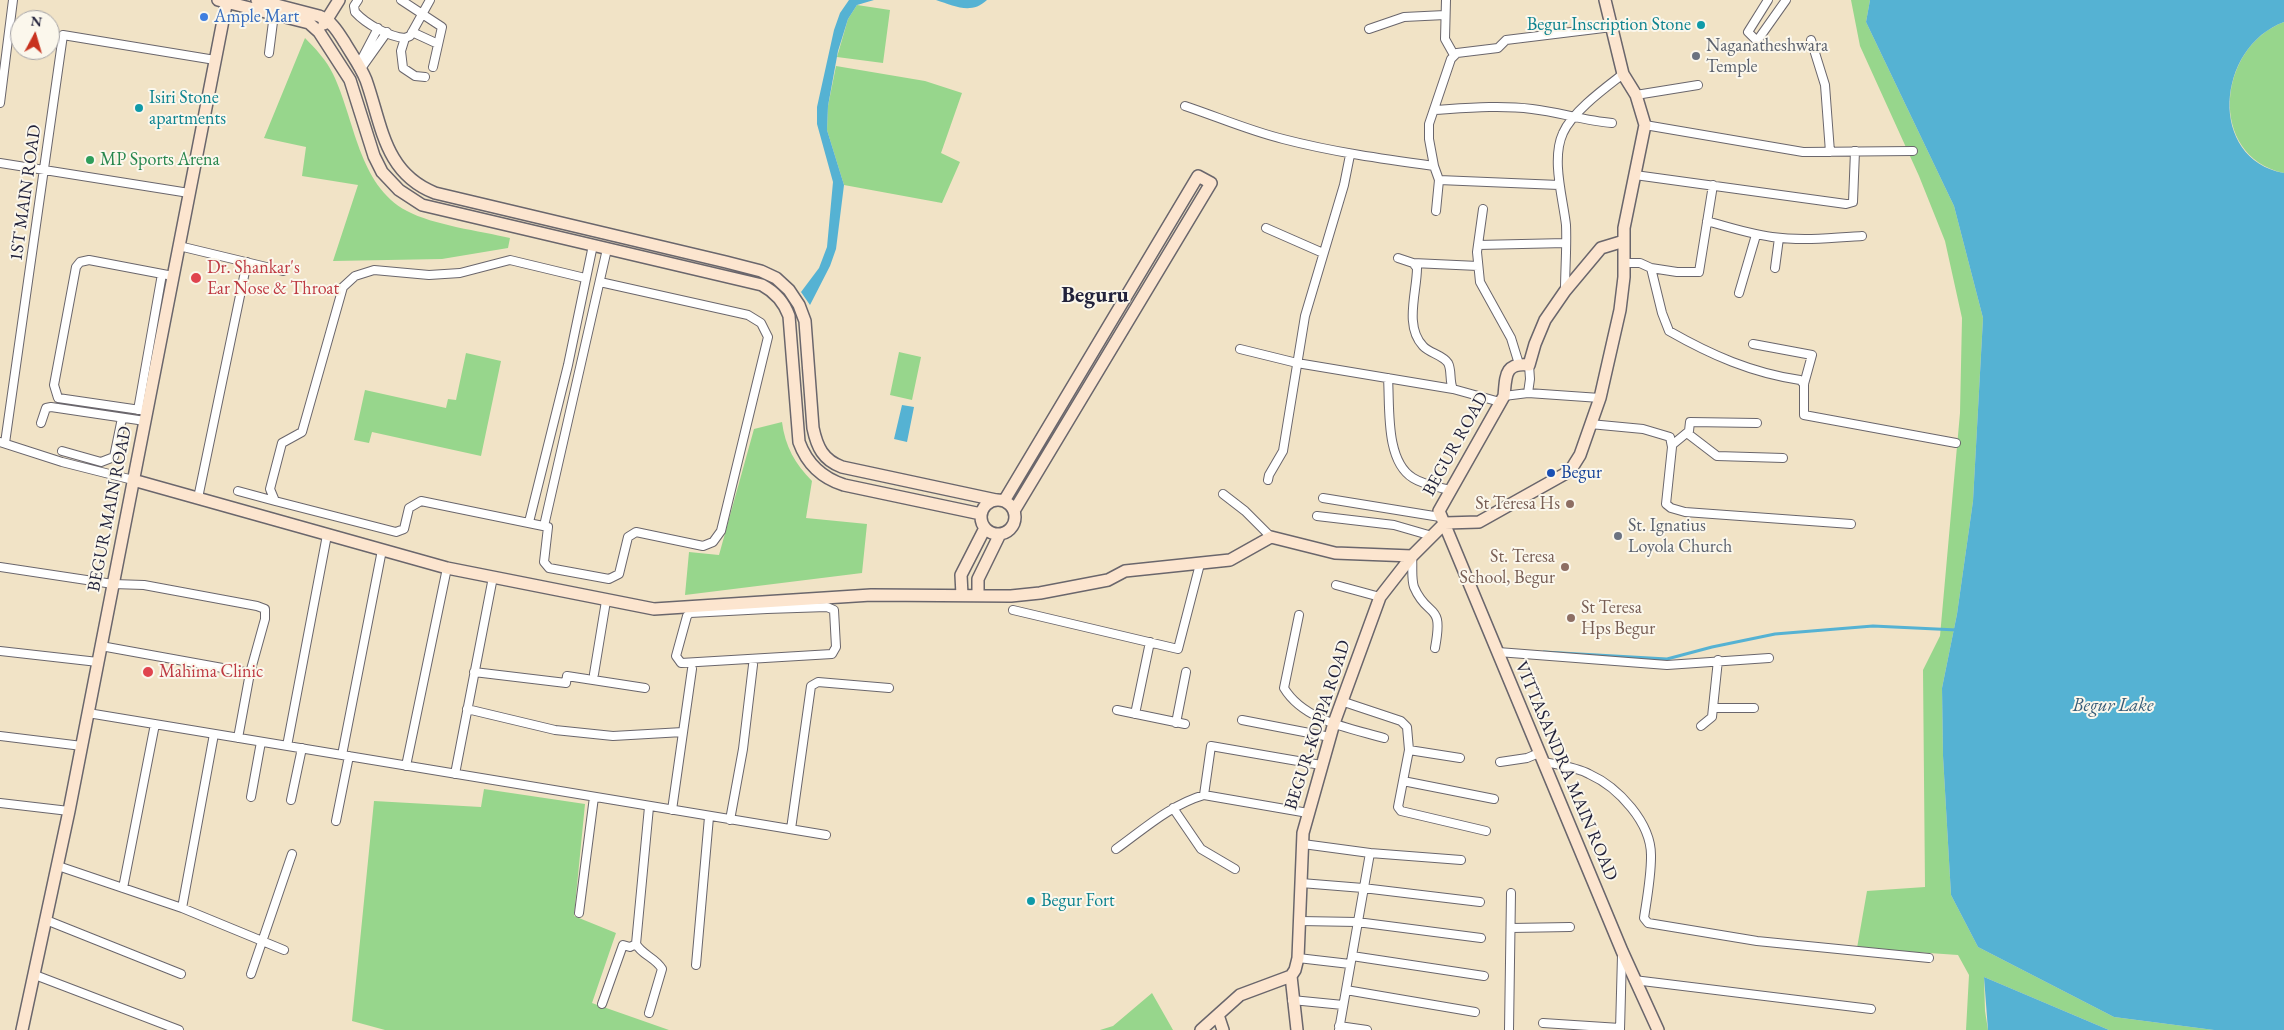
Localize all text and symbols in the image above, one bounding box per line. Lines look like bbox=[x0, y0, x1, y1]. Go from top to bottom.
place label: Ample Mart bbox=[214, 6, 299, 28]
north arrow bbox=[10, 10, 60, 60]
marker: Ample Mart bbox=[198, 11, 210, 23]
text: N bbox=[30, 12, 43, 31]
place label: Begur Inscription Stone bbox=[1527, 14, 1691, 36]
marker: Begur Inscription Stone bbox=[1695, 19, 1707, 31]
place label: Naganatheshwara Temple bbox=[1706, 35, 1828, 78]
marker: Naganatheshwara Temple bbox=[1690, 50, 1702, 62]
place label: Isiri Stone apartments bbox=[149, 87, 226, 130]
marker: Isiri Stone apartments bbox=[133, 102, 145, 114]
street label: 1ST MAIN ROAD bbox=[6, 123, 46, 263]
place label: MP Sports Arena bbox=[100, 149, 220, 171]
marker: MP Sports Arena bbox=[84, 154, 96, 166]
place label: Dr. Shankar's Ear Nose & Throat bbox=[207, 257, 339, 300]
marker: Dr. Shankar's Ear Nose & Throat bbox=[189, 271, 203, 285]
district label: Beguru bbox=[1061, 283, 1129, 309]
street label: BEGUR ROAD bbox=[1419, 388, 1493, 500]
street label: BEGUR MAIN ROAD bbox=[83, 424, 137, 594]
place label: Begur bbox=[1561, 462, 1602, 484]
marker: Begur bbox=[1545, 467, 1557, 479]
place label: St Teresa Hs bbox=[1475, 493, 1560, 515]
marker: St Teresa Hs bbox=[1564, 498, 1576, 510]
place label: St. Ignatius Loyola Church bbox=[1628, 515, 1732, 558]
marker: St. Ignatius Loyola Church bbox=[1612, 530, 1624, 542]
place label: St. Teresa School, Begur bbox=[1460, 546, 1555, 588]
marker: St. Teresa School, Begur bbox=[1559, 561, 1571, 573]
place label: St Teresa Hps Begur bbox=[1581, 597, 1655, 640]
marker: St Teresa Hps Begur bbox=[1565, 612, 1577, 624]
street label: BEGUR-KOPPA ROAD bbox=[1280, 637, 1356, 813]
street label: VITTASANDRA MAIN ROAD bbox=[1510, 658, 1622, 884]
place label: Mahima Clinic bbox=[159, 661, 263, 683]
marker: Mahima Clinic bbox=[141, 665, 155, 679]
water label: Begur Lake bbox=[2073, 695, 2153, 717]
place label: Begur Fort bbox=[1041, 890, 1115, 912]
marker: Begur Fort bbox=[1025, 895, 1037, 907]

